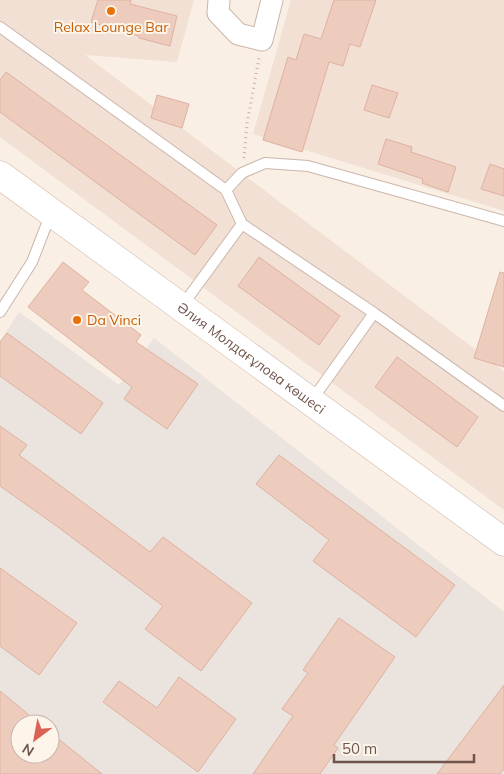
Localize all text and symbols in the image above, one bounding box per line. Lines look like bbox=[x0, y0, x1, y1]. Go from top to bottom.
marker: Relax Lounge Bar bbox=[105, 5, 117, 17]
place label: Relax Lounge Bar bbox=[54, 18, 169, 36]
street label: Әлия Молдағұлова көшесі bbox=[174, 298, 329, 418]
place label: Da Vinci bbox=[87, 311, 141, 329]
marker: Da Vinci bbox=[71, 314, 83, 326]
north arrow bbox=[10, 714, 60, 764]
scale bar bbox=[334, 732, 474, 764]
text: 50 m bbox=[342, 739, 377, 758]
text: N bbox=[19, 740, 37, 760]

